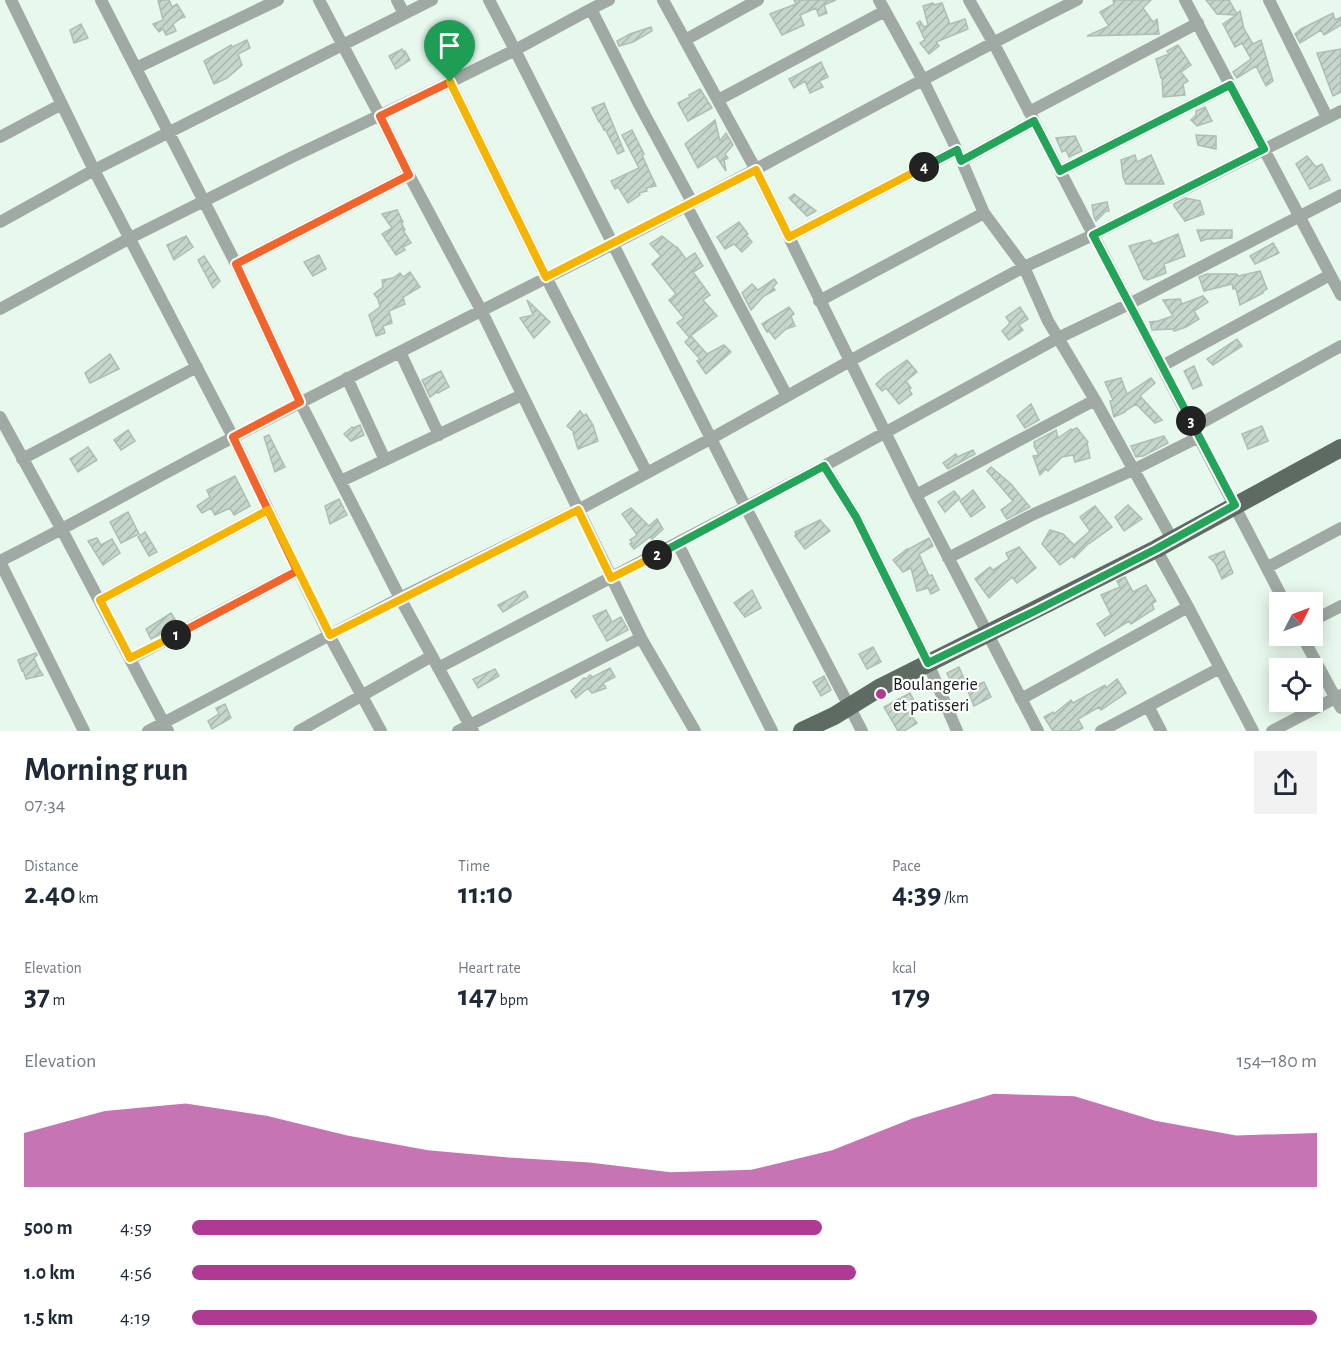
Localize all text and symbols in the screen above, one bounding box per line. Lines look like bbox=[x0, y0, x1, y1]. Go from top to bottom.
pin bbox=[424, 20, 475, 82]
icon: arrive bbox=[433, 29, 466, 62]
pin: 4 bbox=[909, 152, 939, 182]
text: 4 bbox=[920, 159, 928, 175]
pin: 3 bbox=[1176, 406, 1206, 436]
text: 3 bbox=[1188, 413, 1194, 429]
pin: 2 bbox=[642, 540, 672, 570]
text: 2 bbox=[653, 547, 661, 563]
north arrow bbox=[1269, 592, 1323, 646]
map controls bbox=[1269, 592, 1323, 712]
pin: 1 bbox=[161, 620, 191, 650]
text: 1 bbox=[173, 627, 179, 643]
button: locate bbox=[1269, 658, 1323, 712]
place label: Boulangerie et patisseri bbox=[893, 676, 978, 715]
marker: Boulangerie et patisseri bbox=[874, 687, 888, 701]
button: share bbox=[1254, 751, 1317, 814]
text: Morning run bbox=[24, 754, 188, 787]
text: 07:34 bbox=[24, 795, 65, 815]
text: Distance bbox=[24, 858, 78, 874]
text: Time bbox=[458, 858, 490, 874]
text: Pace bbox=[892, 858, 921, 874]
text: 2.40 bbox=[24, 879, 76, 909]
text: 11:10 bbox=[458, 879, 513, 909]
text: 4:39 bbox=[892, 879, 941, 909]
text: km bbox=[76, 890, 98, 906]
text: /km bbox=[941, 890, 969, 906]
text: Elevation bbox=[24, 960, 82, 976]
text: Heart rate bbox=[458, 960, 521, 976]
text: kcal bbox=[892, 960, 916, 976]
text: 37 bbox=[24, 981, 50, 1011]
text: 147 bbox=[458, 981, 497, 1011]
text: 179 bbox=[892, 981, 930, 1011]
text: m bbox=[50, 992, 65, 1008]
text: bpm bbox=[497, 992, 529, 1008]
text: Elevation bbox=[24, 1051, 96, 1071]
text: 154–180 m bbox=[1236, 1051, 1317, 1071]
text: 500 m bbox=[24, 1218, 73, 1238]
text: 4:59 bbox=[120, 1218, 152, 1238]
text: 1.0 km bbox=[24, 1263, 75, 1283]
text: 4:56 bbox=[120, 1263, 152, 1283]
text: 1.5 km bbox=[24, 1308, 73, 1328]
text: 4:19 bbox=[120, 1308, 150, 1328]

